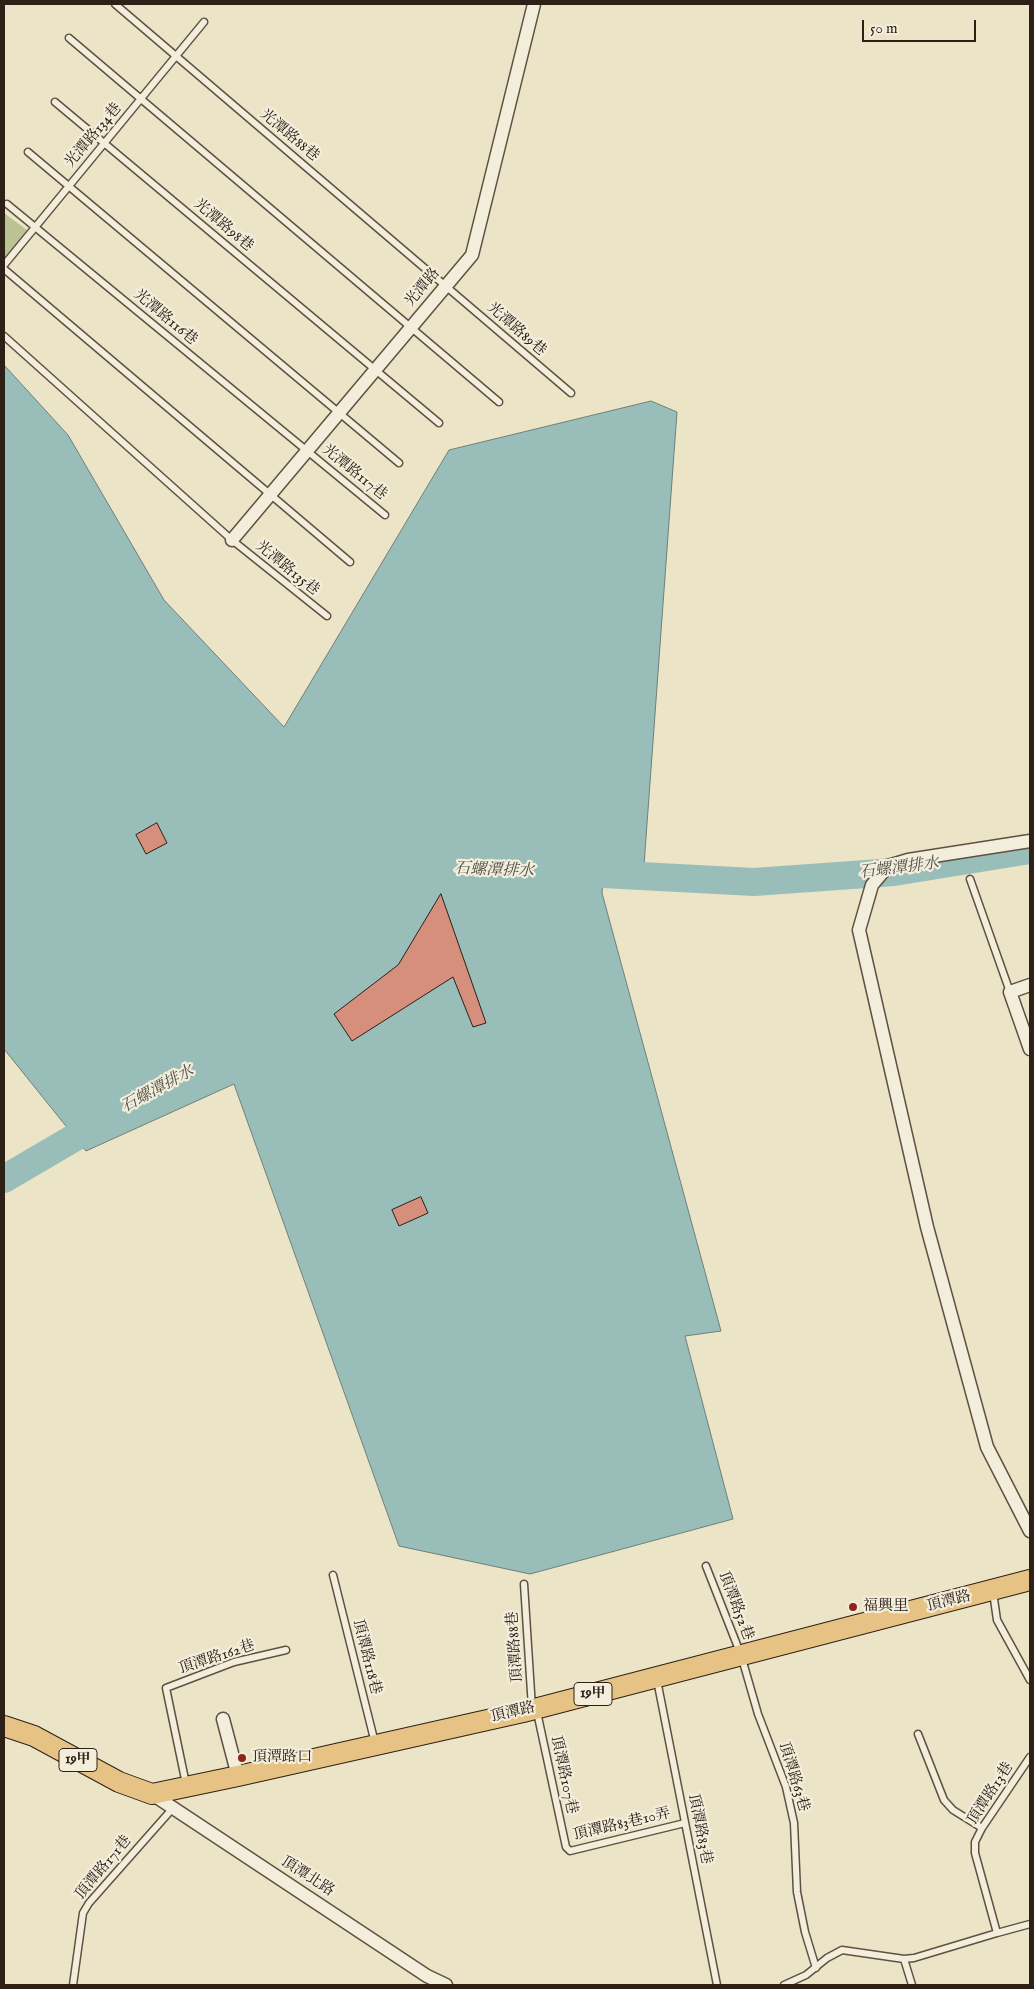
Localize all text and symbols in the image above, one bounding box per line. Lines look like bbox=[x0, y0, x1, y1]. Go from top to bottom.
scale bar bbox=[864, 10, 978, 42]
text: 50 m bbox=[870, 19, 898, 38]
street label: 光潭路134巷 bbox=[62, 100, 126, 172]
street label: 光潭路88巷 bbox=[256, 106, 322, 166]
street label: 光潭路98巷 bbox=[189, 196, 257, 256]
street label: 光潭路 bbox=[402, 265, 444, 311]
street label: 光潭路116巷 bbox=[130, 286, 200, 350]
street label: 光潭路89巷 bbox=[483, 299, 549, 361]
street label: 光潭路117巷 bbox=[318, 441, 390, 505]
street label: 光潭路135巷 bbox=[252, 538, 322, 600]
water label: 石螺潭排水 bbox=[858, 855, 940, 883]
water label: 石螺潭排水 bbox=[454, 860, 534, 882]
water label: 石螺潭排水 bbox=[118, 1062, 198, 1118]
street label: 頂潭路52巷 bbox=[714, 1569, 756, 1643]
street label: 頂潭路 bbox=[925, 1588, 973, 1616]
place label: 福興里 bbox=[863, 1598, 908, 1616]
marker: 福興里 bbox=[847, 1601, 859, 1613]
street label: 頂潭路88巷 bbox=[505, 1611, 527, 1683]
street label: 頂潭路118巷 bbox=[348, 1617, 384, 1697]
street label: 頂潭路162巷 bbox=[177, 1637, 257, 1679]
road number: 19甲 bbox=[574, 1682, 612, 1706]
street label: 頂潭路 bbox=[489, 1699, 537, 1727]
street label: 頂潭路107巷 bbox=[546, 1734, 580, 1816]
street label: 頂潭路63巷 bbox=[774, 1740, 812, 1814]
road number: 19甲 bbox=[59, 1748, 97, 1772]
place label: 頂潭路口 bbox=[252, 1749, 312, 1767]
marker: 頂潭路口 bbox=[236, 1752, 248, 1764]
street label: 頂潭路13巷 bbox=[964, 1759, 1018, 1829]
street label: 頂潭路83巷 bbox=[683, 1792, 715, 1866]
street label: 頂潭路83巷10弄 bbox=[572, 1805, 672, 1845]
street label: 頂潭路171巷 bbox=[72, 1832, 136, 1904]
street label: 頂潭北路 bbox=[277, 1853, 337, 1901]

